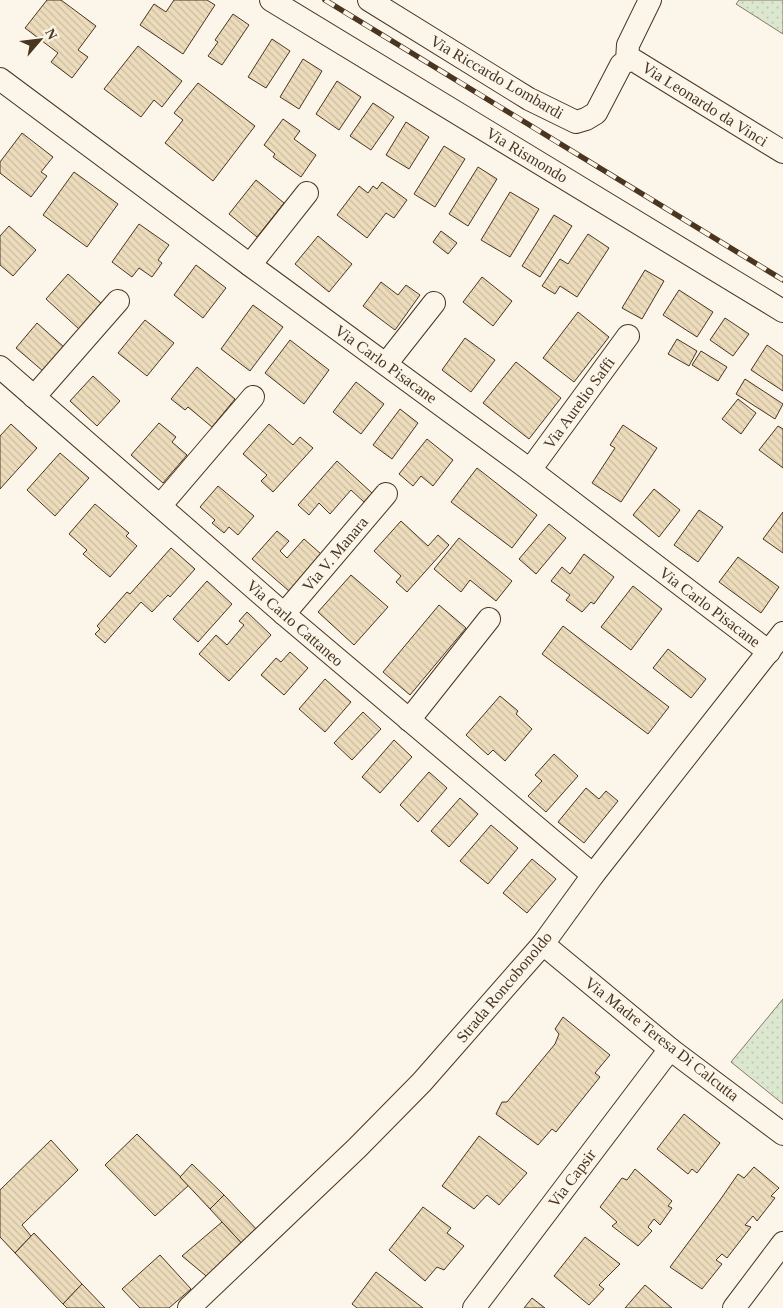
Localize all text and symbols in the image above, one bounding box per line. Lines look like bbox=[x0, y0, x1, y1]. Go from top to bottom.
north arrow bbox=[15, 15, 65, 65]
text: N bbox=[42, 26, 60, 42]
street label: Via Riccardo Lombardi bbox=[427, 32, 567, 122]
street label: Via Leonardo da Vinci bbox=[639, 58, 771, 150]
street label: Via Rismondo bbox=[483, 124, 571, 186]
street label: Via Carlo Pisacane bbox=[332, 321, 440, 407]
street label: Via Aurelio Saffi bbox=[540, 353, 618, 452]
street label: Via V. Manara bbox=[299, 513, 371, 595]
street label: Via Carlo Pisacane bbox=[656, 564, 764, 650]
street label: Via Carlo Cattaneo bbox=[243, 576, 347, 670]
street label: Strada Roncobonoldo bbox=[453, 928, 555, 1046]
street label: Via Madre Teresa Di Calcutta bbox=[582, 974, 742, 1104]
street label: Via Capsir bbox=[545, 1145, 600, 1211]

